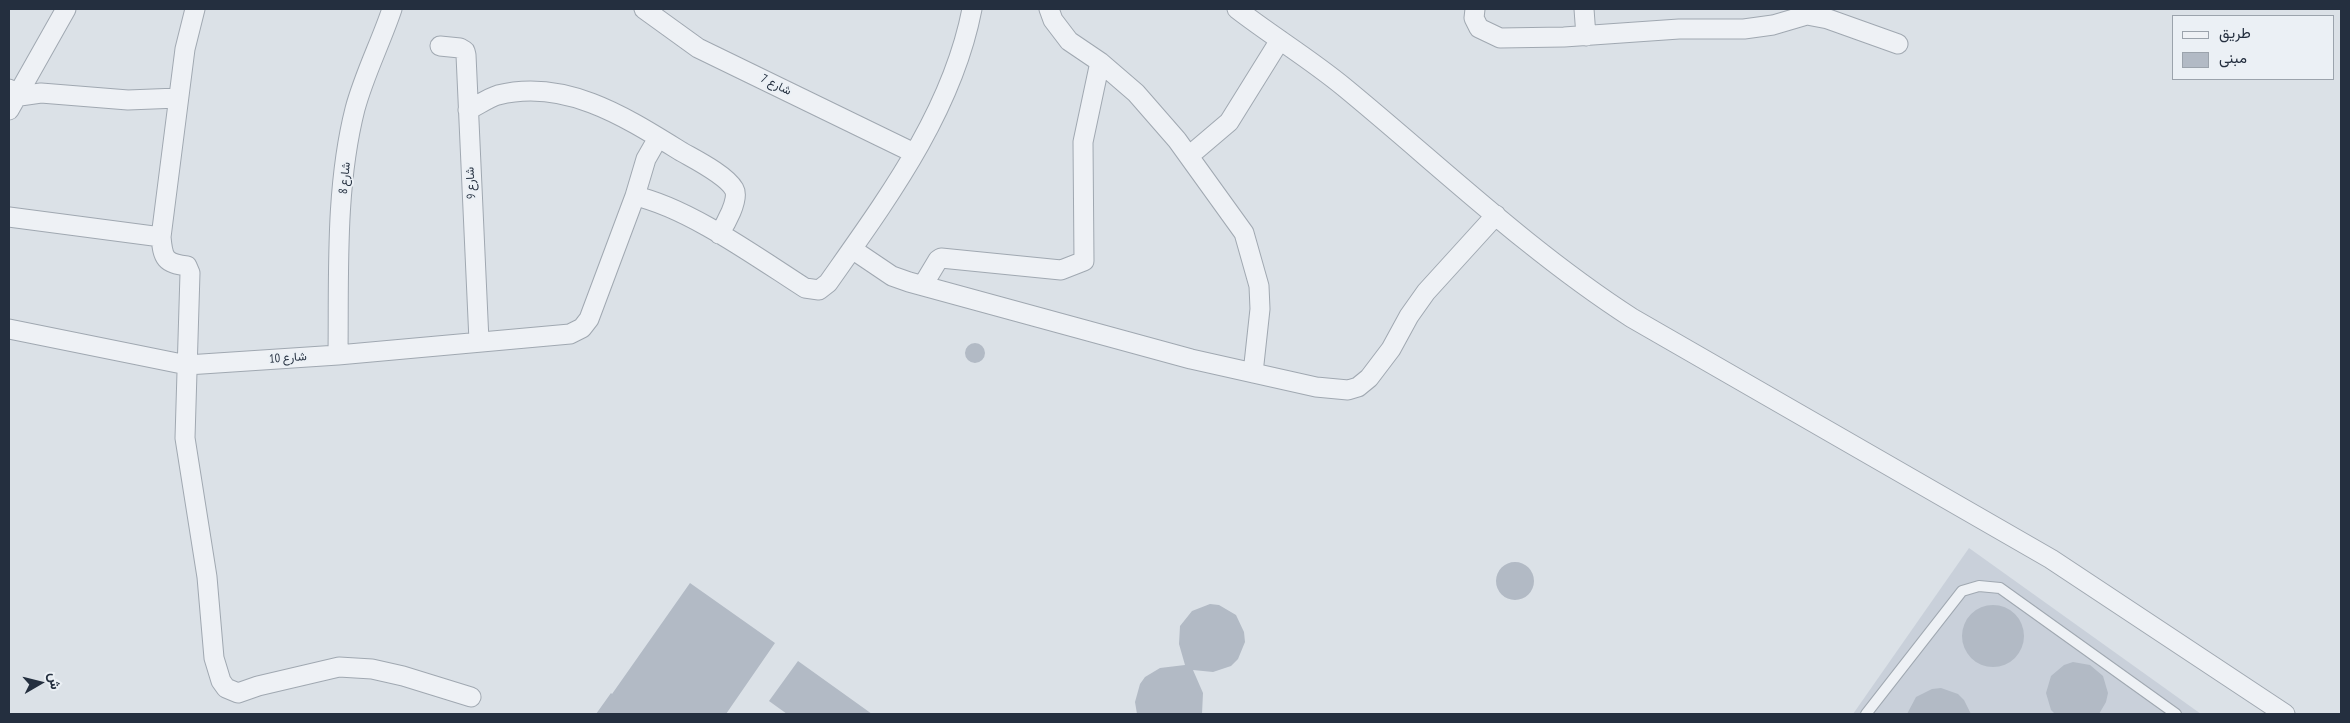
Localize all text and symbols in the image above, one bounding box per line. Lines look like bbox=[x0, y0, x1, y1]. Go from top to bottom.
legend bbox=[2172, 15, 2335, 80]
text: طريق bbox=[2219, 23, 2251, 42]
text: مبنى bbox=[2219, 48, 2247, 67]
street label: شارع 7 bbox=[758, 71, 794, 99]
street label: شارع 8 bbox=[336, 161, 354, 195]
street label: شارع 9 bbox=[463, 167, 479, 199]
street label: شارع 10 bbox=[269, 350, 307, 366]
north arrow bbox=[15, 658, 65, 708]
text: ش bbox=[45, 671, 65, 690]

